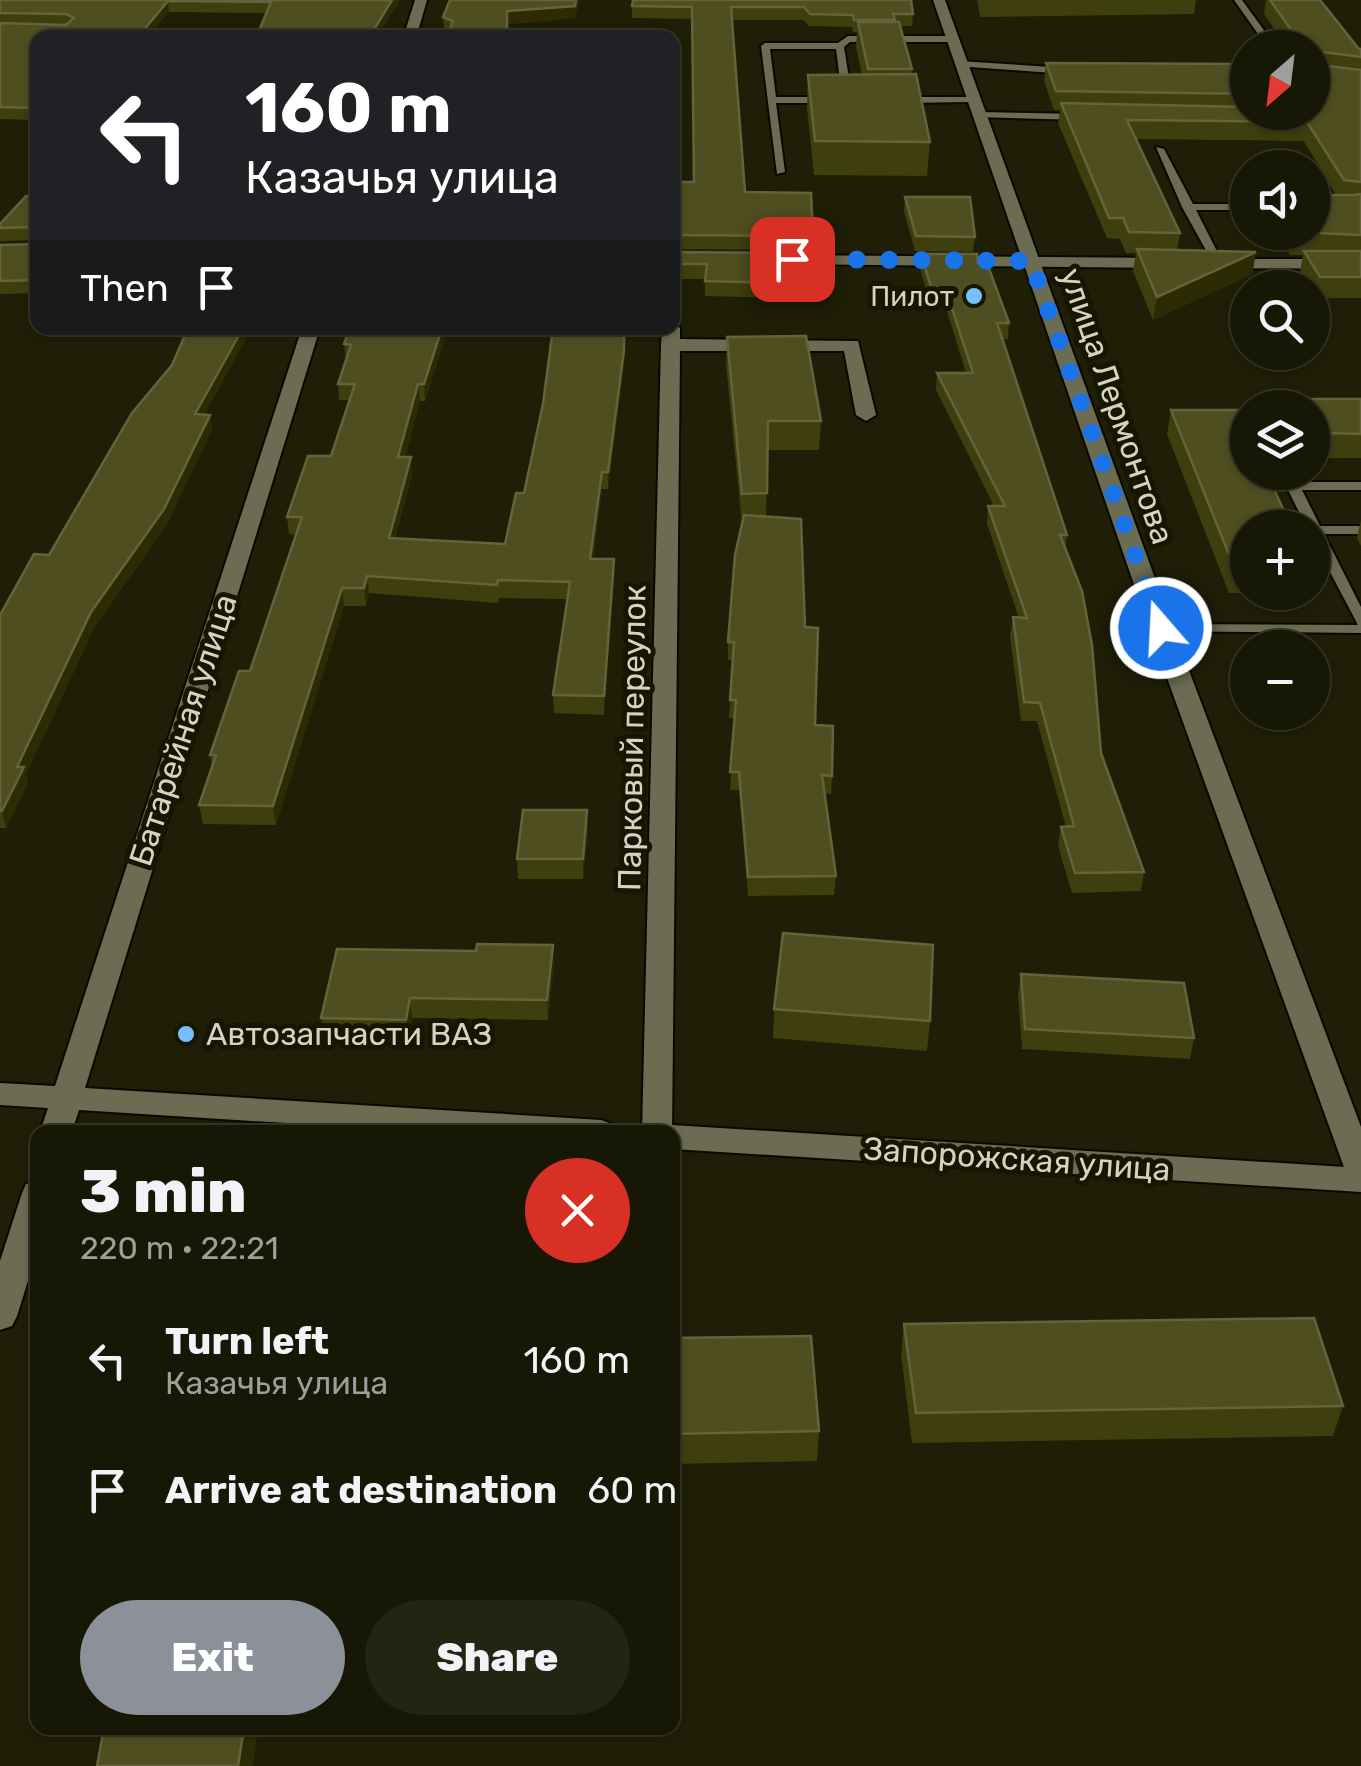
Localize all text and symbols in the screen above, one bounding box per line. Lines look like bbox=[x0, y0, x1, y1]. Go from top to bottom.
north arrow bbox=[1230, 30, 1330, 130]
map controls bbox=[1230, 30, 1330, 730]
text: 160 m bbox=[245, 67, 452, 150]
icon: left bbox=[80, 70, 210, 200]
button: sound bbox=[1230, 150, 1330, 250]
text: Казачья улица bbox=[245, 151, 559, 204]
pin bbox=[750, 217, 835, 302]
icon: arrive bbox=[765, 232, 820, 287]
icon: arrive bbox=[189, 260, 244, 315]
street label: улица Лермонтова bbox=[1052, 263, 1182, 549]
text: Then bbox=[80, 265, 169, 311]
button: search bbox=[1230, 270, 1330, 370]
place label: Пилот bbox=[870, 280, 954, 313]
marker: Пилот bbox=[963, 285, 985, 307]
button: layers bbox=[1230, 390, 1330, 490]
button: + bbox=[1230, 510, 1330, 610]
position arrow bbox=[1109, 576, 1213, 680]
street label: Парковый переулок bbox=[610, 585, 654, 891]
street label: Батарейная улица bbox=[121, 589, 245, 871]
button: − bbox=[1230, 630, 1330, 730]
place label: Автозапчасти ВАЗ bbox=[206, 1015, 492, 1053]
marker: Автозапчасти ВАЗ bbox=[175, 1023, 197, 1045]
street label: Запорожская улица bbox=[862, 1129, 1172, 1189]
text: 3 min bbox=[80, 1156, 246, 1227]
button: close bbox=[525, 1158, 630, 1263]
text: 220 m · 22:21 bbox=[80, 1229, 279, 1267]
text: Turn left bbox=[165, 1318, 329, 1364]
icon: left bbox=[80, 1333, 135, 1388]
text: 160 m bbox=[524, 1337, 630, 1383]
text: Казачья улица bbox=[165, 1364, 388, 1402]
icon: arrive bbox=[80, 1463, 135, 1518]
text: Arrive at destination bbox=[165, 1467, 557, 1513]
text: 60 m bbox=[587, 1467, 677, 1513]
button: Exit bbox=[80, 1600, 345, 1715]
button: Share bbox=[365, 1600, 630, 1715]

